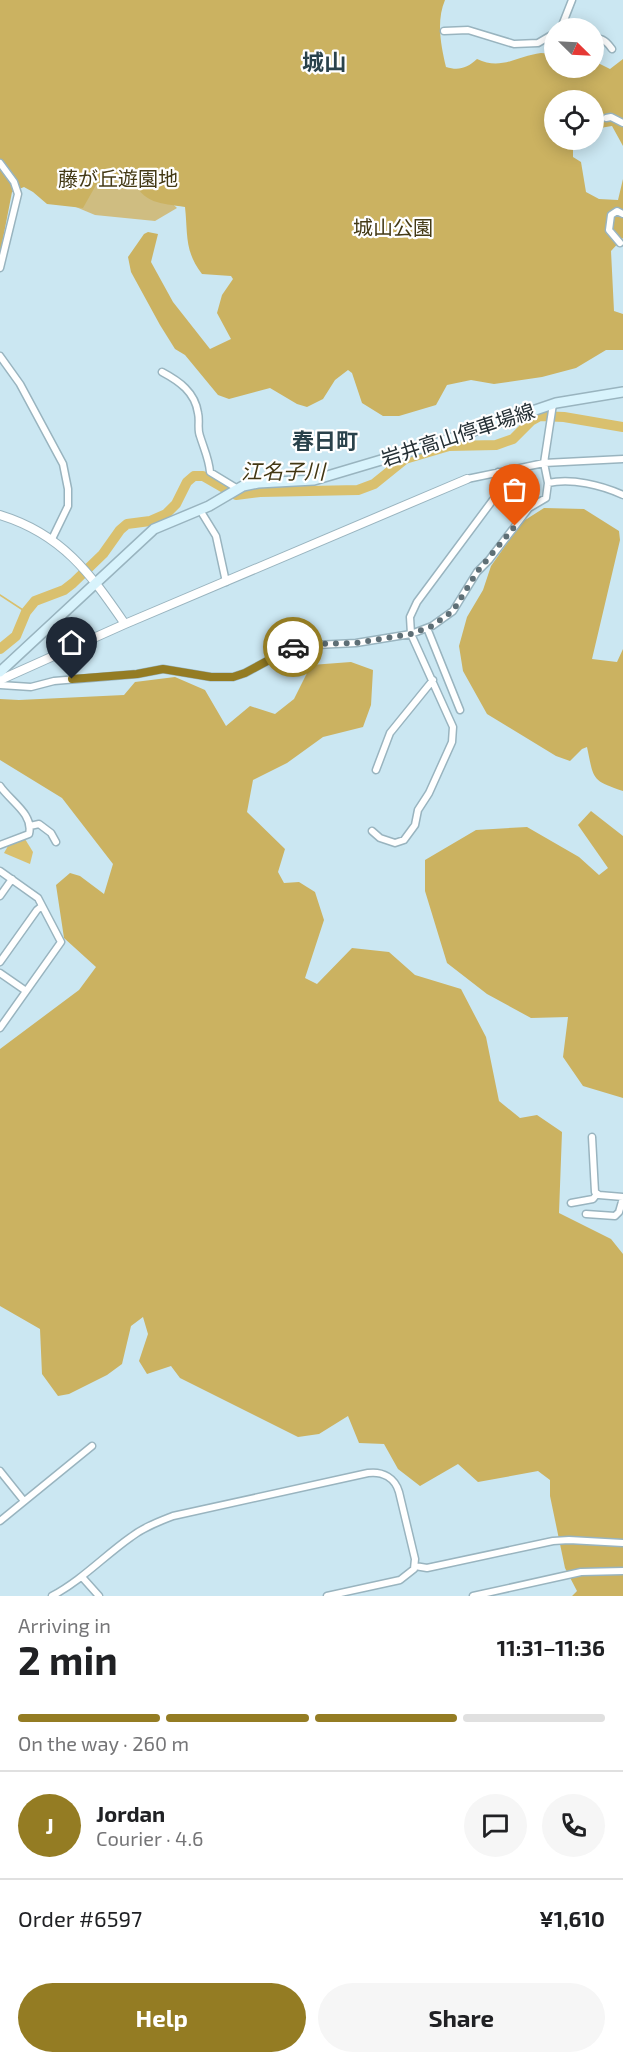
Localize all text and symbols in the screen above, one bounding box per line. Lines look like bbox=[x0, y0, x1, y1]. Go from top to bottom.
north arrow bbox=[544, 18, 604, 78]
map controls bbox=[544, 18, 604, 150]
district label: 城山 bbox=[302, 48, 346, 74]
button: locate bbox=[544, 90, 604, 150]
park label: 藤が丘遊園地 bbox=[58, 166, 178, 190]
park label: 城山公園 bbox=[353, 215, 433, 239]
street label: 岩井高山停車場線 bbox=[378, 398, 537, 470]
district label: 春日町 bbox=[292, 427, 358, 453]
water label: 江名子川 bbox=[241, 458, 327, 483]
pin bbox=[489, 464, 540, 526]
icon: bag bbox=[498, 473, 531, 506]
pin bbox=[46, 617, 97, 679]
courier bbox=[263, 617, 323, 677]
icon: home bbox=[55, 626, 88, 659]
icon: car bbox=[277, 631, 310, 664]
text: Arriving in bbox=[18, 1613, 111, 1637]
text: 11:31–11:36 bbox=[497, 1634, 605, 1660]
text: 2 min bbox=[18, 1636, 118, 1683]
text: On the way · 260 m bbox=[18, 1731, 189, 1755]
button: chat bbox=[464, 1794, 527, 1857]
button: phone bbox=[542, 1794, 605, 1857]
text: Jordan bbox=[96, 1800, 165, 1826]
text: J bbox=[45, 1812, 54, 1838]
text: Courier · 4.6 bbox=[96, 1826, 203, 1850]
text: Order #6597 bbox=[18, 1905, 142, 1931]
text: ¥1,610 bbox=[539, 1905, 605, 1931]
button: Help bbox=[18, 1983, 306, 2052]
button: Share bbox=[318, 1983, 605, 2052]

